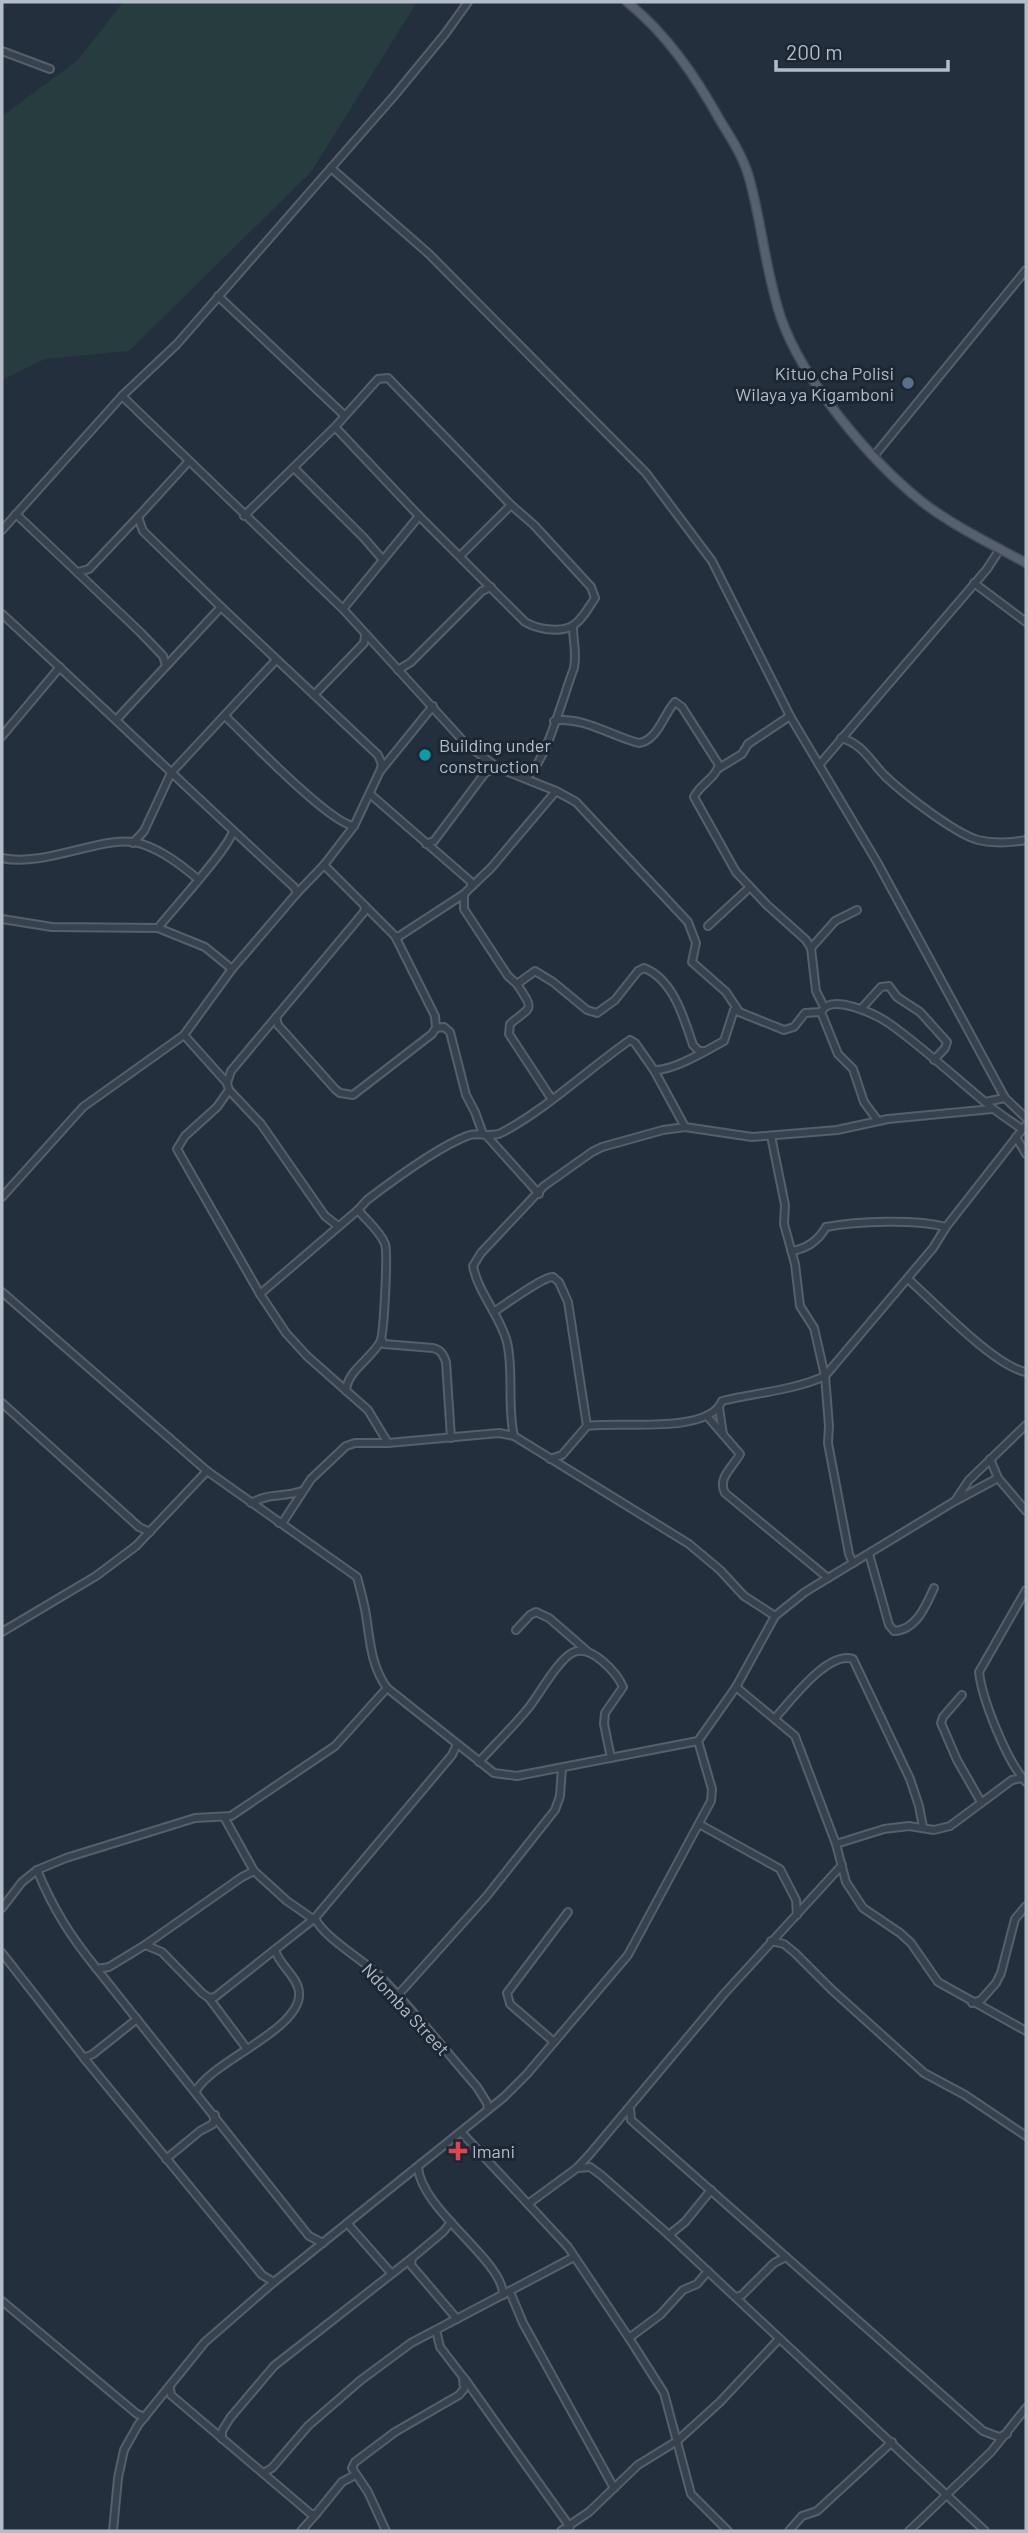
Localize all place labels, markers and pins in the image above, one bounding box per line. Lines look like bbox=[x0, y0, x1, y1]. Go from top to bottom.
place label: Kituo cha Polisi Wilaya ya Kigamboni bbox=[735, 362, 894, 405]
marker: Kituo cha Polisi Wilaya ya Kigamboni bbox=[900, 375, 916, 391]
place label: Building under construction bbox=[439, 734, 551, 777]
marker: Building under construction bbox=[417, 747, 433, 763]
place label: Imani bbox=[472, 2140, 515, 2162]
marker: Imani bbox=[450, 2143, 466, 2159]

